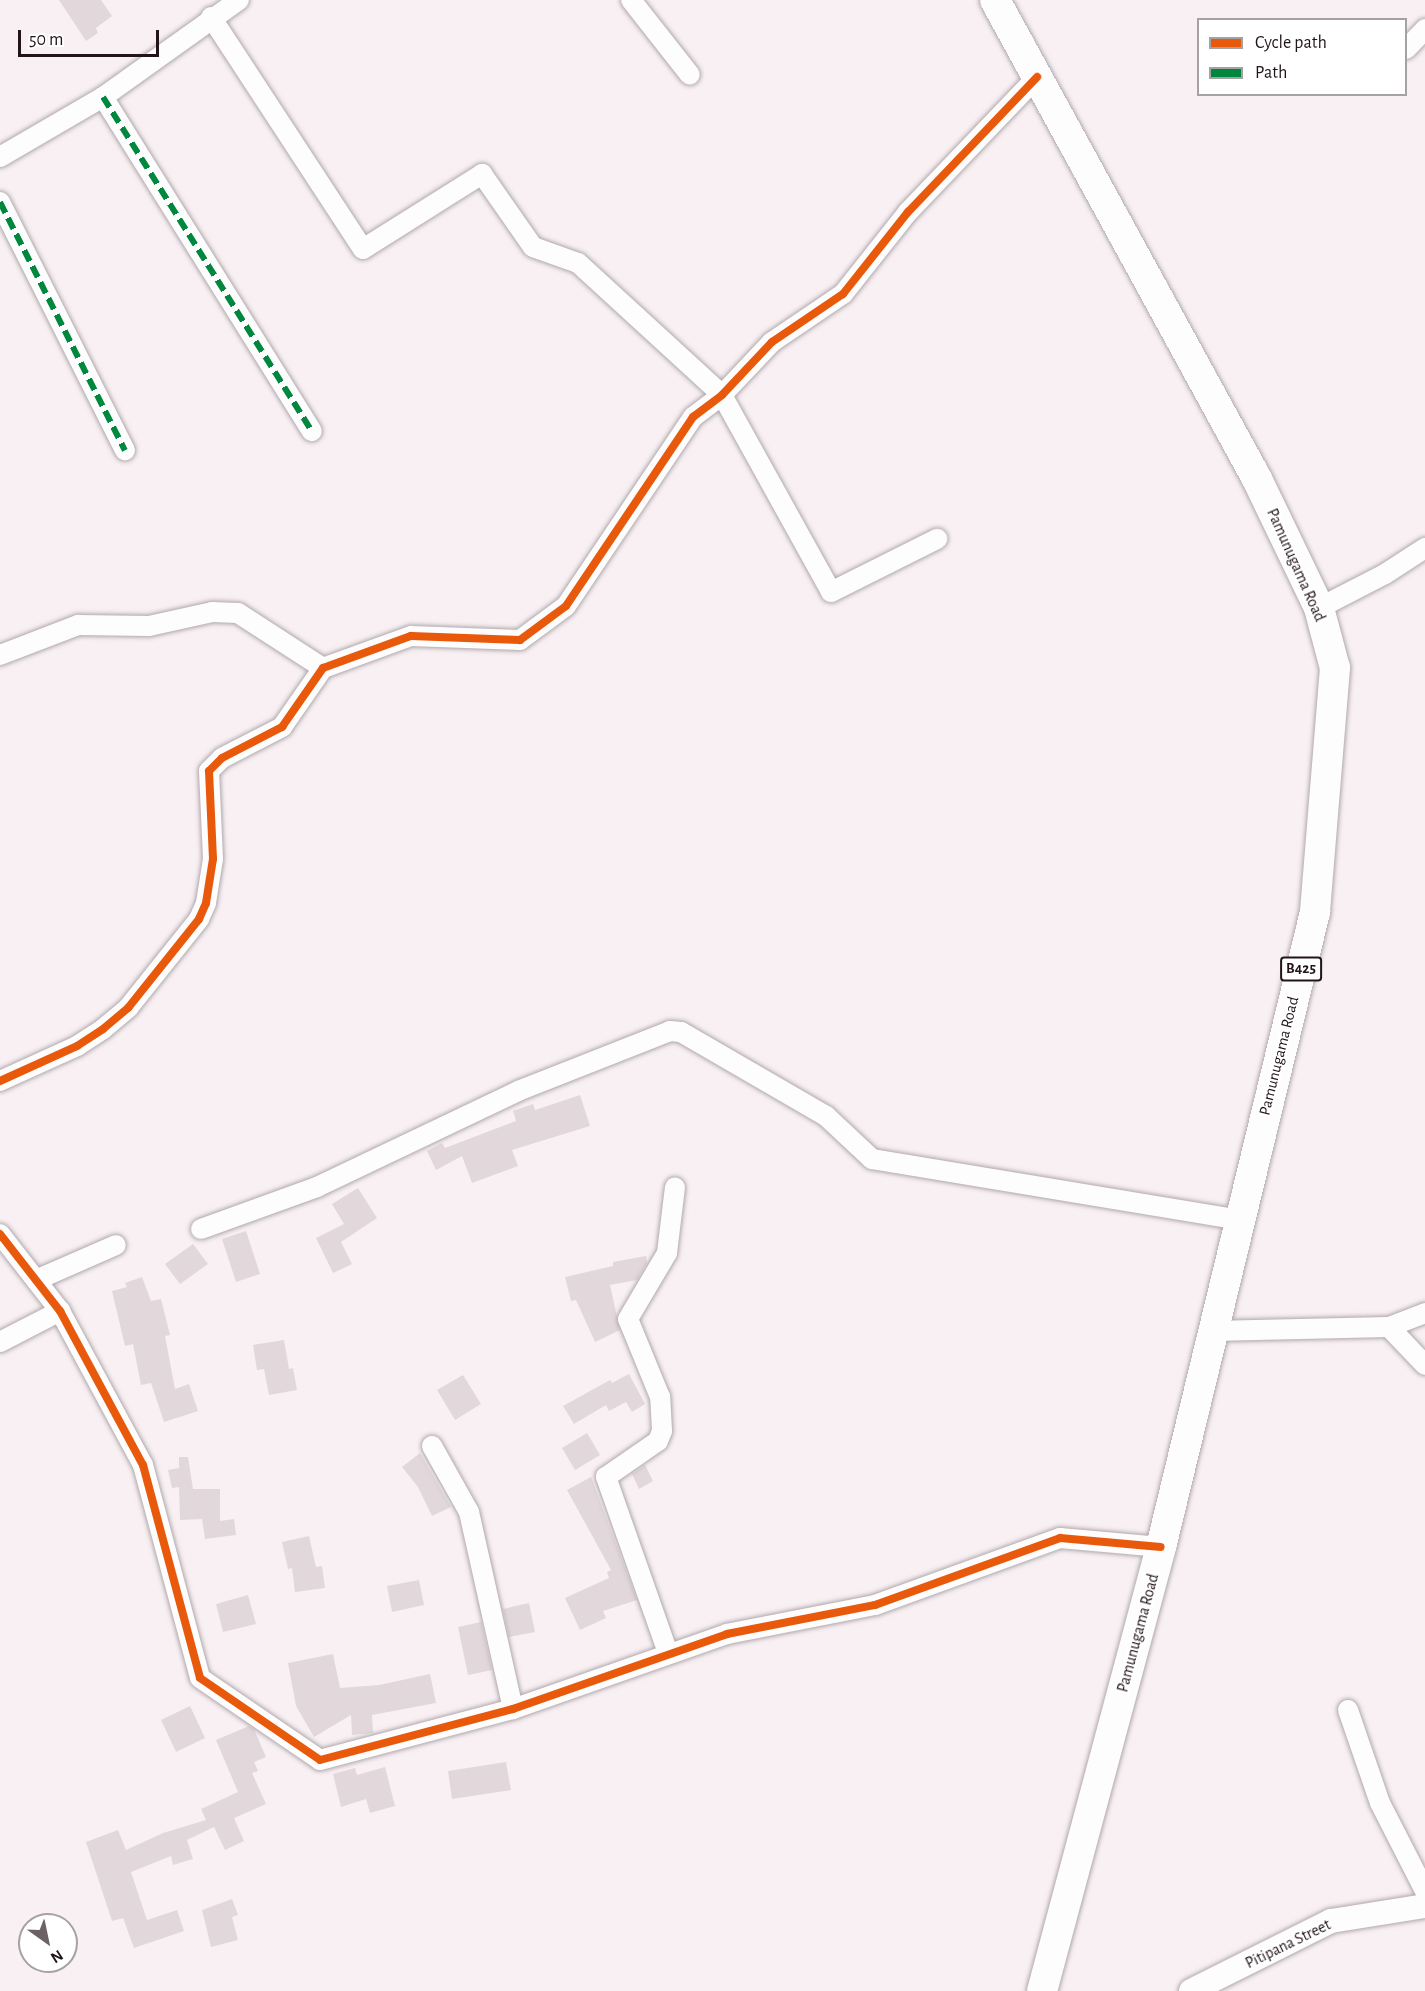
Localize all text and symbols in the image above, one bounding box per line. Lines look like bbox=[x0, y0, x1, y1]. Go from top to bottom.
scale bar bbox=[21, 18, 162, 56]
legend bbox=[1197, 18, 1407, 96]
text: 50 m bbox=[29, 31, 63, 49]
text: Cycle path bbox=[1255, 34, 1327, 52]
text: Path bbox=[1255, 64, 1287, 82]
street label: Pamunugama Road bbox=[1262, 505, 1330, 625]
road number: B425 bbox=[1280, 957, 1322, 981]
street label: Pamunugama Road bbox=[1255, 995, 1303, 1117]
street label: Pamunugama Road bbox=[1113, 1572, 1163, 1694]
north arrow bbox=[18, 1913, 78, 1973]
street label: Pitipana Street bbox=[1242, 1915, 1334, 1973]
text: N bbox=[48, 1947, 66, 1966]

